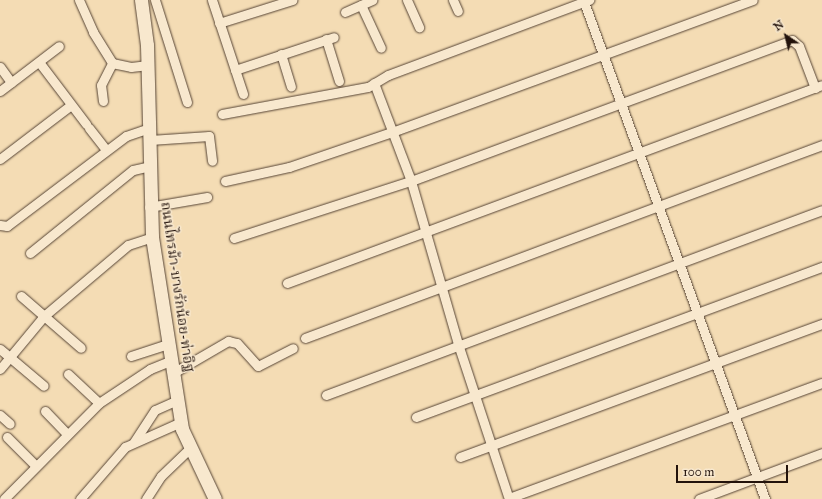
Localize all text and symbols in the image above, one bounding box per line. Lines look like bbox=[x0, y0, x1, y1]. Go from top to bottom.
north arrow bbox=[766, 16, 806, 56]
text: N bbox=[771, 18, 786, 34]
street label: ถนนไทรม้า-บางรักน้อย-ท่าอิฐ bbox=[157, 201, 197, 373]
scale bar bbox=[678, 457, 790, 483]
text: 100 m bbox=[683, 465, 714, 479]

